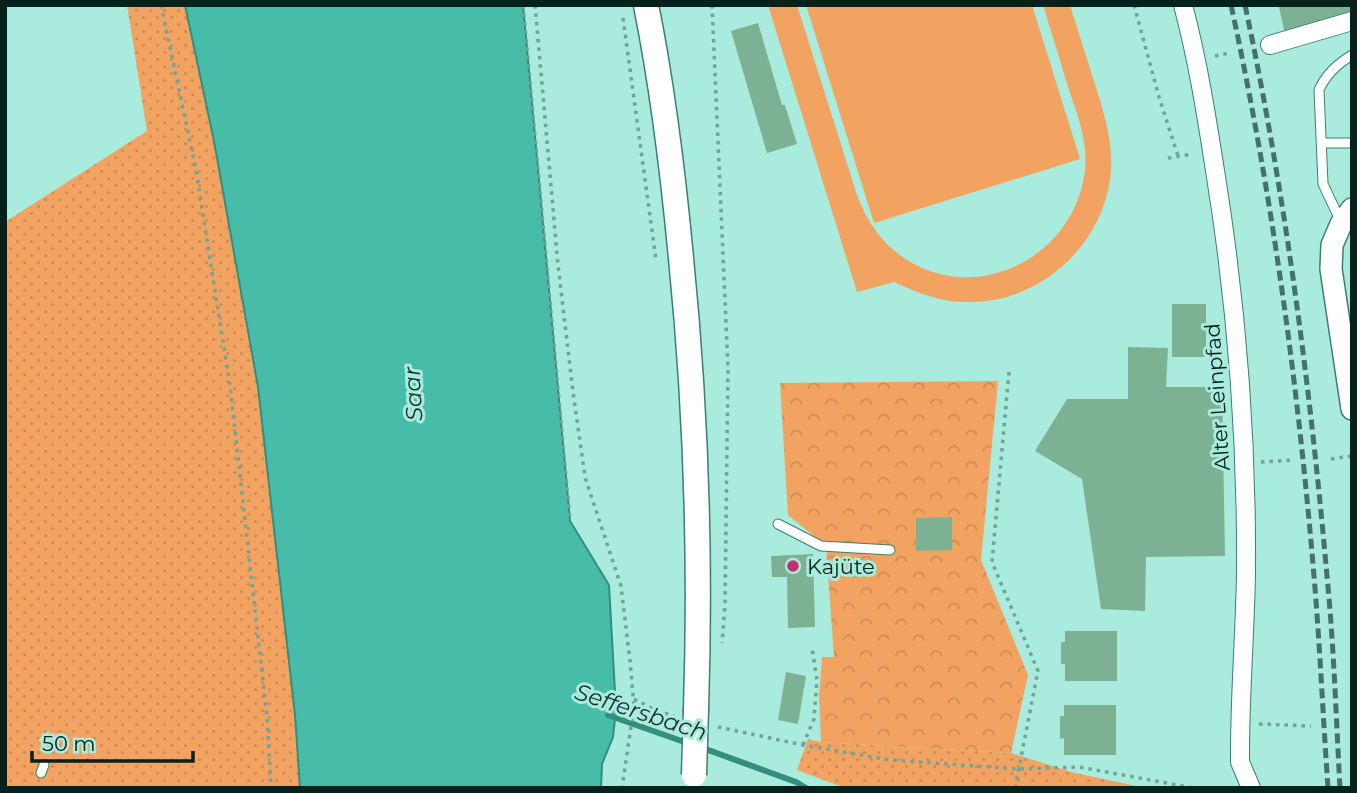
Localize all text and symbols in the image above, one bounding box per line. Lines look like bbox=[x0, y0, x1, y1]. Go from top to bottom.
street label: Alter Leinpfad bbox=[1199, 322, 1235, 472]
water label: Saar bbox=[398, 365, 428, 422]
place label: Kajüte bbox=[807, 554, 875, 579]
marker: Kajüte bbox=[785, 558, 801, 574]
water label: Seffersbach bbox=[571, 677, 711, 747]
scale bar bbox=[32, 720, 192, 764]
text: 50 m bbox=[42, 731, 96, 756]

